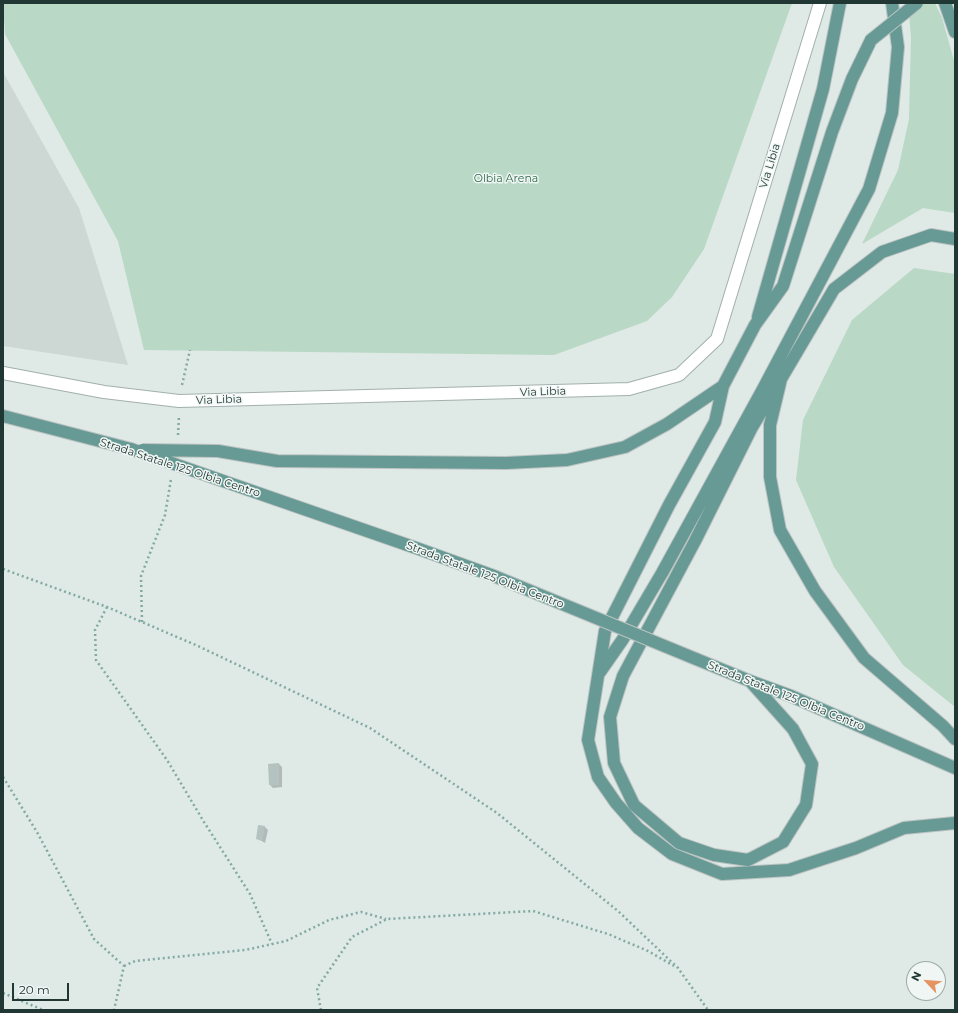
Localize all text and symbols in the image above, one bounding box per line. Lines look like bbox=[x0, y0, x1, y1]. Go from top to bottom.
street label: Via Libia bbox=[757, 142, 783, 190]
park label: Olbia Arena bbox=[474, 172, 538, 186]
street label: Via Libia bbox=[520, 385, 566, 399]
street label: Via Libia bbox=[196, 393, 242, 407]
street label: Strada Statale 125 Olbia Centro bbox=[98, 436, 262, 500]
street label: Strada Statale 125 Olbia Centro bbox=[404, 539, 566, 611]
street label: Strada Statale 125 Olbia Centro bbox=[706, 658, 866, 734]
north arrow bbox=[906, 961, 946, 1001]
text: N bbox=[908, 969, 924, 983]
scale bar bbox=[14, 975, 71, 1001]
text: 20 m bbox=[19, 982, 50, 997]

